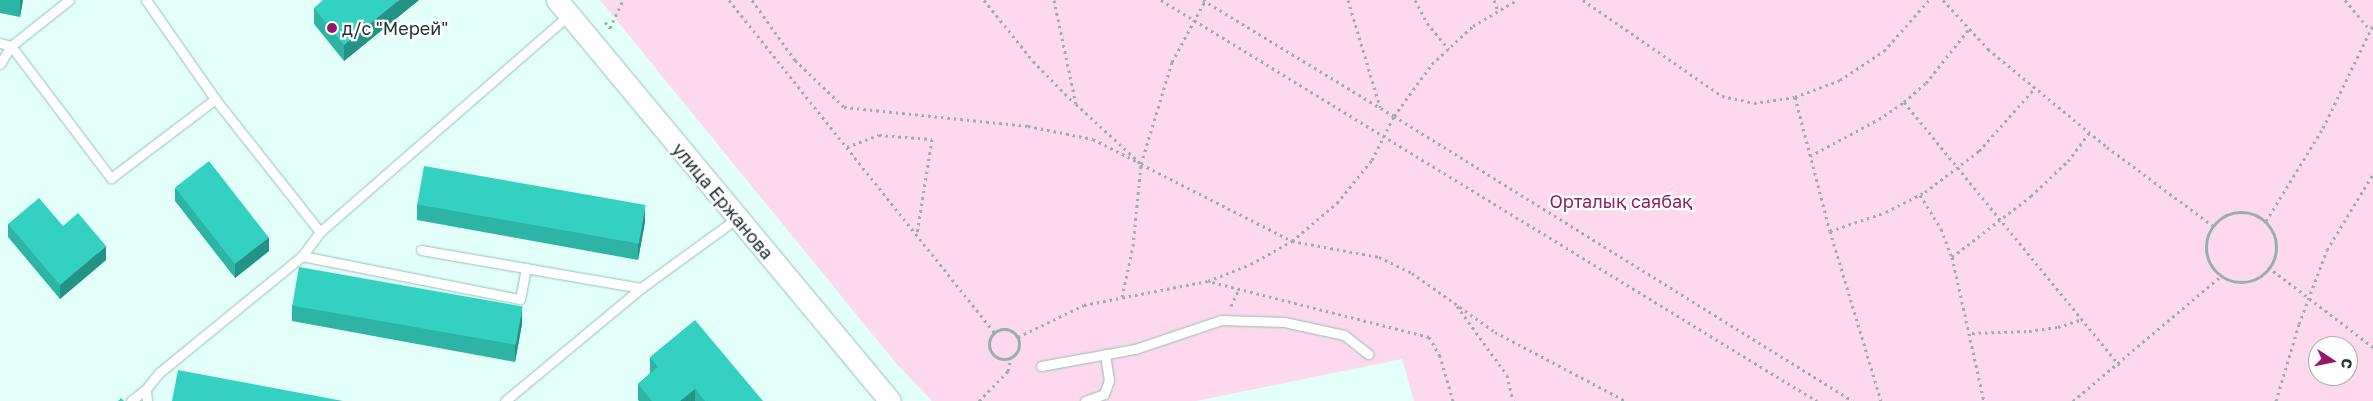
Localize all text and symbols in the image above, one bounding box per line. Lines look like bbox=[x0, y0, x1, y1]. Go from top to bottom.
place label: д/с "Мерей" bbox=[342, 17, 448, 39]
marker: д/с "Мерей" bbox=[326, 22, 338, 34]
street label: улица Ержанова bbox=[668, 138, 778, 264]
park label: Орталық саябақ bbox=[1549, 190, 1693, 212]
north arrow bbox=[2308, 336, 2358, 386]
text: С bbox=[2338, 357, 2357, 370]

